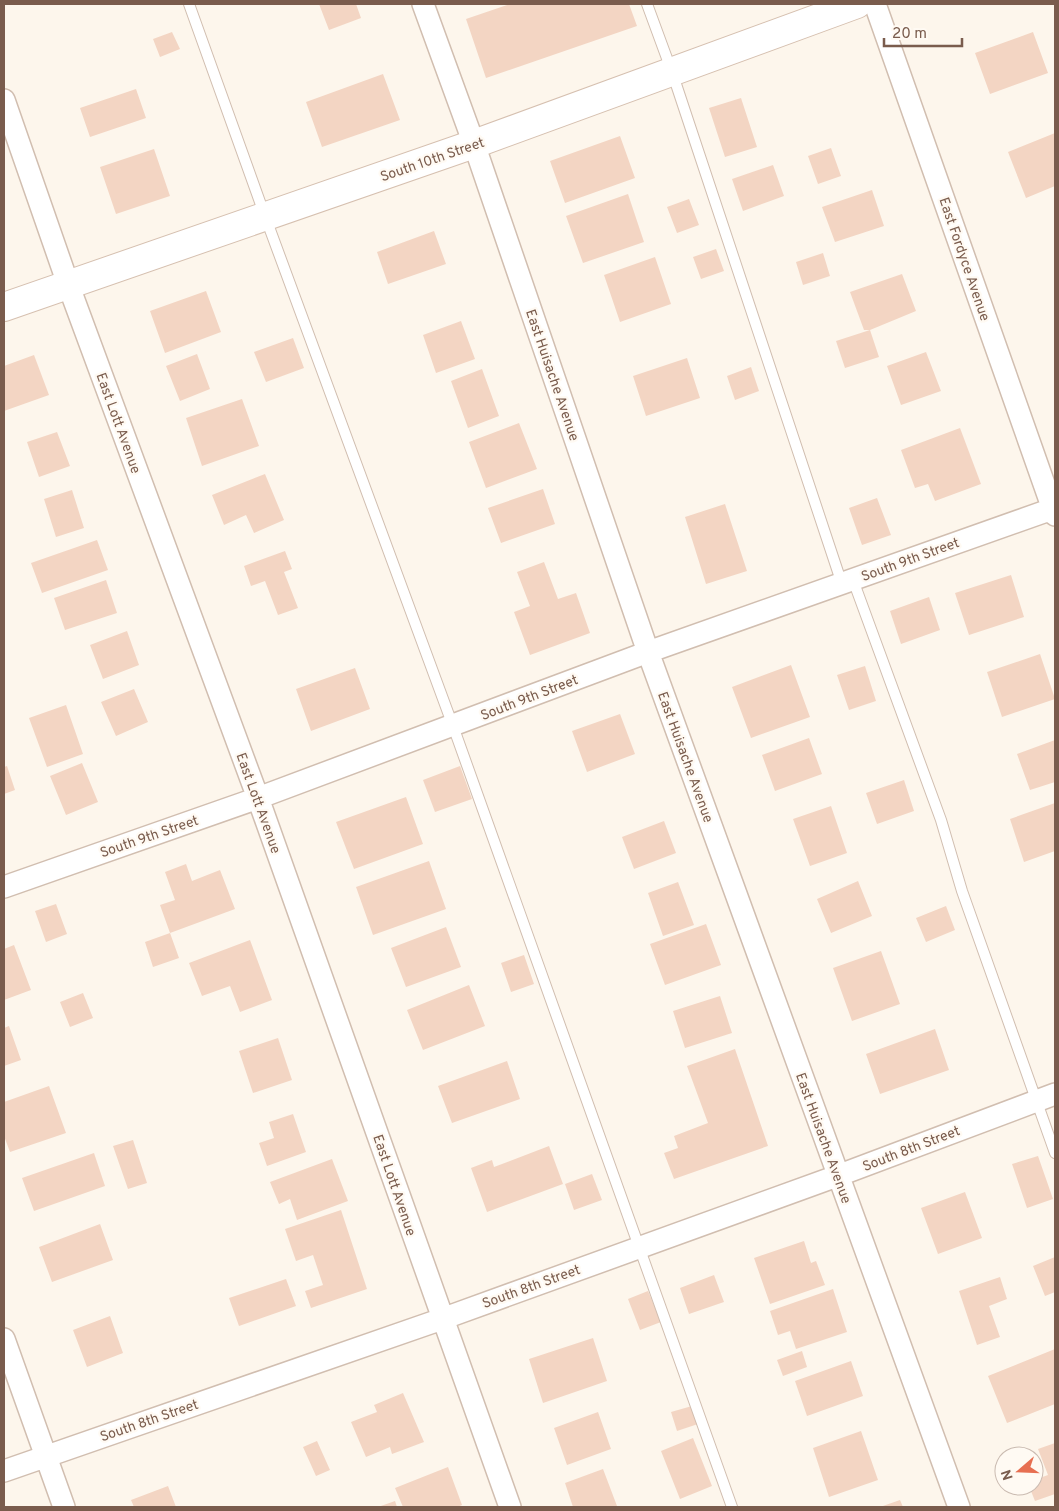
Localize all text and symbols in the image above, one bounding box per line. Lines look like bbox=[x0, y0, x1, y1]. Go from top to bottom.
scale bar bbox=[884, 15, 962, 47]
text: 20 m bbox=[892, 25, 927, 44]
street label: South 10th Street bbox=[378, 135, 487, 186]
street label: East Fordyce Avenue bbox=[934, 195, 993, 324]
street label: East Huisache Avenue bbox=[521, 307, 582, 444]
street label: East Lott Avenue bbox=[91, 371, 144, 476]
street label: South 9th Street bbox=[859, 535, 962, 586]
street label: South 9th Street bbox=[478, 672, 581, 725]
street label: East Huisache Avenue bbox=[653, 690, 716, 825]
street label: East Lott Avenue bbox=[231, 751, 284, 856]
street label: South 9th Street bbox=[98, 813, 201, 862]
street label: East Huisache Avenue bbox=[791, 1071, 854, 1206]
street label: South 8th Street bbox=[860, 1123, 963, 1176]
street label: East Lott Avenue bbox=[368, 1133, 419, 1238]
street label: South 8th Street bbox=[480, 1262, 583, 1313]
street label: South 8th Street bbox=[98, 1397, 201, 1446]
north arrow bbox=[994, 1446, 1044, 1496]
text: N bbox=[998, 1467, 1018, 1482]

